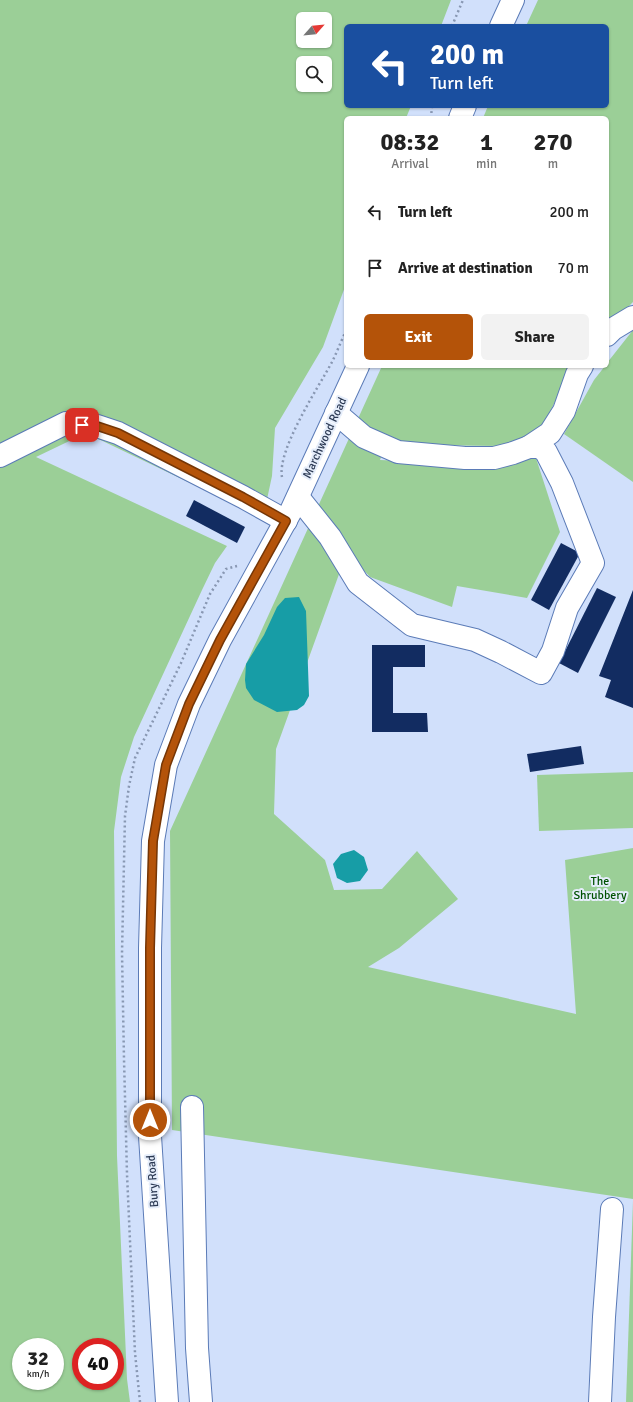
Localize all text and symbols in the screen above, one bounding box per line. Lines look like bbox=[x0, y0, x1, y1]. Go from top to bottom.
north arrow bbox=[296, 12, 332, 48]
map controls bbox=[296, 12, 332, 92]
text: 200 m bbox=[430, 38, 504, 72]
icon: left bbox=[364, 40, 416, 92]
button: search bbox=[296, 56, 332, 92]
text: Turn left bbox=[430, 72, 493, 94]
text: 08:32 bbox=[381, 127, 439, 157]
text: 1 bbox=[480, 127, 493, 157]
text: 270 bbox=[534, 127, 572, 157]
text: Arrival bbox=[391, 156, 429, 172]
text: min bbox=[476, 156, 497, 172]
text: m bbox=[548, 156, 558, 172]
icon: left bbox=[364, 201, 386, 223]
text: Turn left bbox=[398, 203, 452, 221]
text: 200 m bbox=[549, 203, 589, 221]
icon: arrive bbox=[364, 257, 386, 279]
text: Arrive at destination bbox=[398, 259, 533, 277]
text: 70 m bbox=[558, 259, 589, 277]
button: Exit bbox=[364, 314, 473, 360]
button: Share bbox=[481, 314, 589, 360]
street label: Marchwood Road bbox=[300, 395, 350, 481]
pin bbox=[65, 408, 99, 442]
icon: arrive bbox=[71, 414, 93, 436]
park label: The Shrubbery bbox=[573, 874, 627, 903]
position arrow bbox=[129, 1099, 171, 1141]
street label: Bury Road bbox=[144, 1154, 162, 1208]
speed limit sign: 40 bbox=[72, 1338, 124, 1390]
text: 32 bbox=[27, 1346, 49, 1371]
text: km/h bbox=[27, 1368, 49, 1380]

